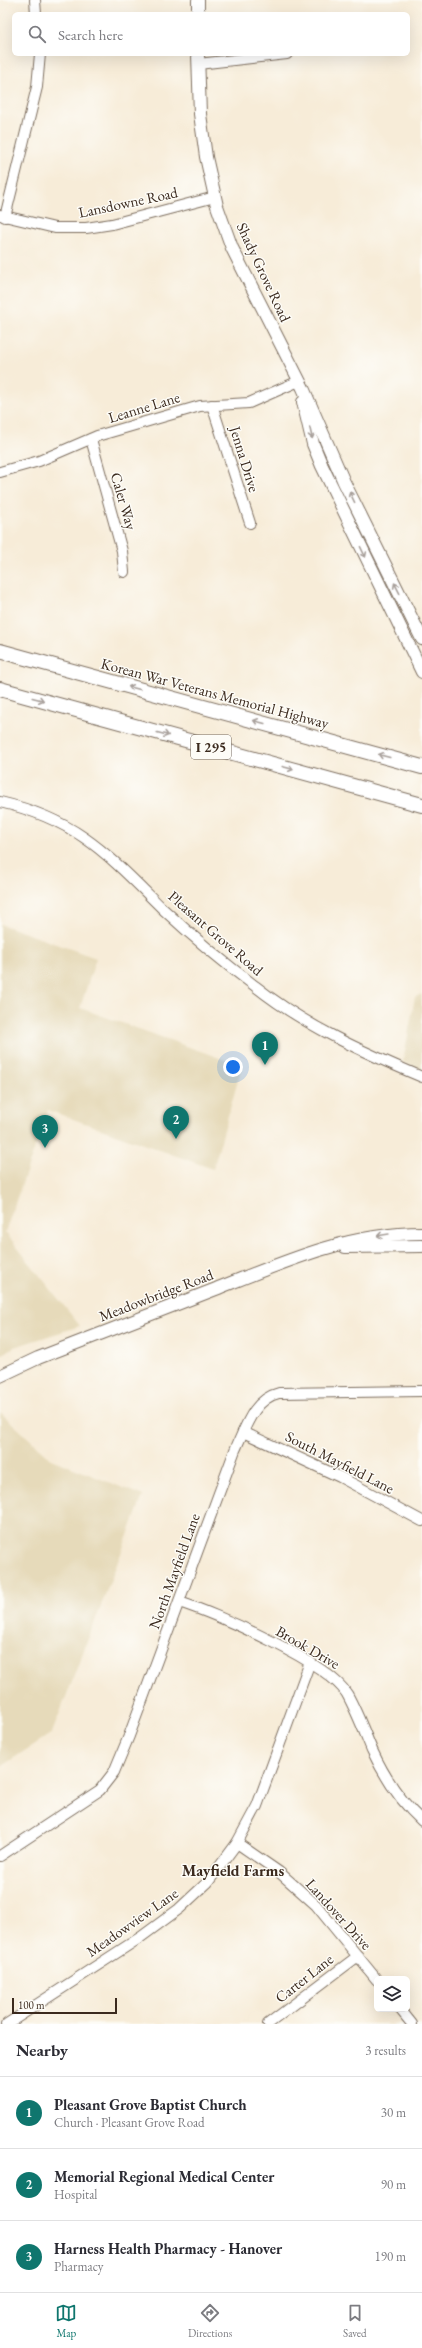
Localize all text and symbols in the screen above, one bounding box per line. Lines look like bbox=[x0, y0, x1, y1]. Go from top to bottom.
search box bbox=[12, 12, 410, 56]
icon: search bbox=[26, 23, 48, 45]
text: Search here bbox=[58, 25, 123, 44]
street label: Lansdowne Road bbox=[77, 182, 180, 222]
street label: Shady Grove Road bbox=[233, 219, 295, 325]
street label: Leanne Lane bbox=[106, 387, 182, 427]
street label: Jenna Drive bbox=[225, 422, 264, 494]
one-way arrow bbox=[307, 426, 315, 439]
street label: Caler Way bbox=[107, 470, 141, 532]
one-way arrow bbox=[348, 491, 355, 503]
one-way arrow bbox=[360, 545, 367, 557]
one-way arrow bbox=[392, 582, 400, 594]
street label: Korean War Veterans Memorial Highway bbox=[99, 653, 331, 733]
one-way arrow bbox=[127, 684, 140, 691]
one-way arrow bbox=[31, 696, 44, 704]
one-way arrow bbox=[253, 718, 266, 725]
one-way arrow bbox=[156, 731, 169, 738]
road number: I 295 bbox=[191, 735, 231, 759]
one-way arrow bbox=[378, 752, 391, 760]
one-way arrow bbox=[282, 765, 295, 773]
street label: Pleasant Grove Road bbox=[165, 887, 268, 980]
pin: 1 bbox=[252, 1032, 278, 1065]
your location bbox=[223, 1057, 243, 1077]
pin: 2 bbox=[163, 1106, 189, 1139]
pin: 3 bbox=[32, 1115, 58, 1148]
one-way arrow bbox=[377, 1231, 390, 1239]
street label: Meadowbridge Road bbox=[96, 1264, 216, 1326]
street label: South Mayfield Lane bbox=[282, 1426, 398, 1498]
street label: North Mayfield Lane bbox=[144, 1510, 204, 1631]
street label: Brook Drive bbox=[273, 1621, 343, 1673]
district label: Mayfield Farms bbox=[182, 1860, 284, 1881]
street label: Landover Drive bbox=[302, 1874, 376, 1954]
street label: Meadowview Lane bbox=[82, 1883, 182, 1961]
street label: Carter Lane bbox=[271, 1949, 337, 2007]
map controls bbox=[374, 1976, 410, 2012]
button: layers bbox=[374, 1976, 410, 2012]
scale bar bbox=[12, 1996, 117, 2015]
text: 100 m bbox=[18, 1998, 45, 2012]
text: Nearby bbox=[16, 2039, 68, 2061]
text: 3 results bbox=[365, 2042, 406, 2059]
text: Pleasant Grove Baptist Church bbox=[54, 2095, 247, 2114]
text: 1 bbox=[26, 2104, 32, 2121]
text: 30 m bbox=[381, 2104, 406, 2121]
text: Church · Pleasant Grove Road bbox=[54, 2114, 205, 2131]
text: Memorial Regional Medical Center bbox=[54, 2167, 274, 2186]
text: 2 bbox=[26, 2176, 32, 2193]
text: 90 m bbox=[381, 2176, 406, 2193]
text: Hospital bbox=[54, 2186, 98, 2203]
text: Harness Health Pharmacy - Hanover bbox=[54, 2239, 282, 2258]
text: 3 bbox=[26, 2248, 32, 2265]
text: 190 m bbox=[375, 2248, 406, 2265]
text: Pharmacy bbox=[54, 2258, 103, 2275]
tab: Map bbox=[55, 2302, 77, 2340]
tab: Directions bbox=[188, 2302, 232, 2340]
tab: Saved bbox=[343, 2302, 367, 2340]

